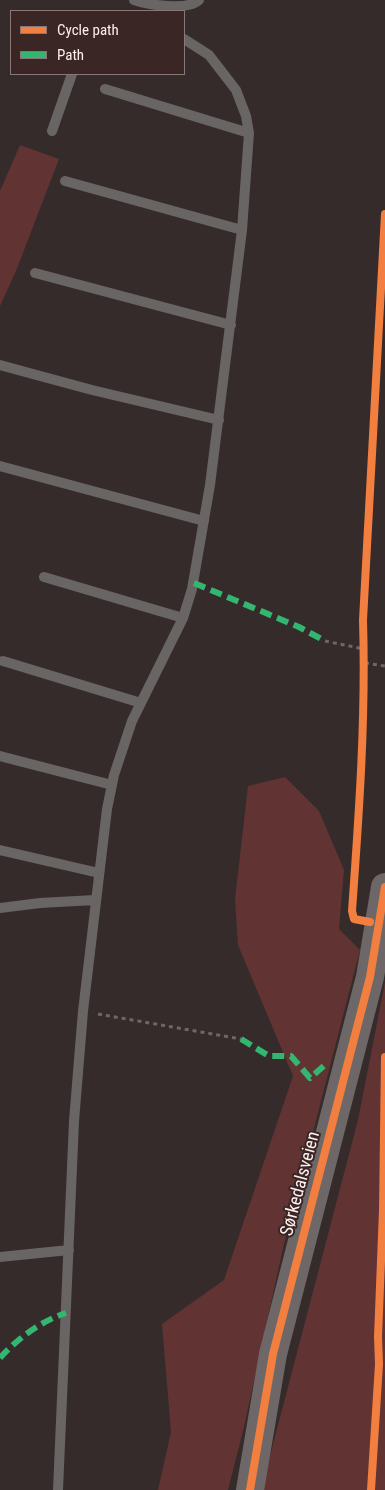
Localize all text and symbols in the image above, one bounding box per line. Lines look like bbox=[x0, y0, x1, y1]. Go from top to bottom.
legend bbox=[10, 10, 185, 75]
text: Cycle path bbox=[57, 21, 119, 39]
text: Path bbox=[57, 46, 84, 64]
street label: Sørkedalsveien bbox=[277, 1129, 325, 1239]

